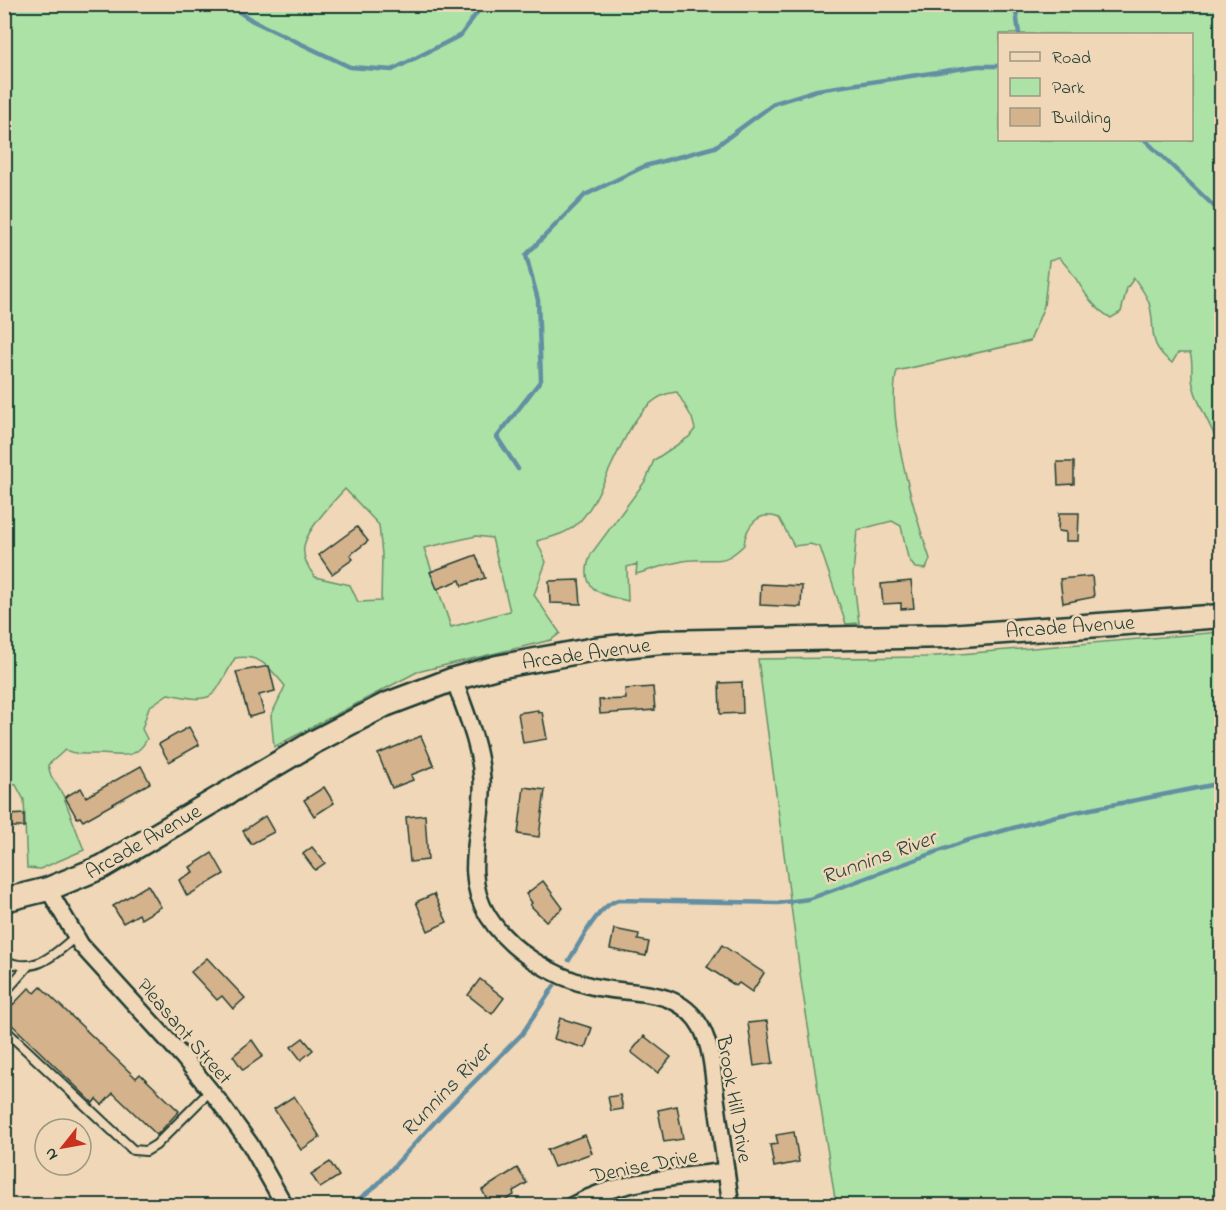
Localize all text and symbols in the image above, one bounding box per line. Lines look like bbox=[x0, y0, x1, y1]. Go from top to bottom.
legend bbox=[998, 33, 1193, 141]
text: Road bbox=[1052, 46, 1091, 72]
text: Park bbox=[1052, 76, 1085, 102]
text: Building bbox=[1051, 106, 1111, 133]
street label: Arcade Avenue bbox=[1005, 608, 1136, 647]
street label: Arcade Avenue bbox=[520, 631, 653, 679]
street label: Arcade Avenue bbox=[80, 797, 208, 888]
water label: Runnins River bbox=[817, 822, 944, 894]
street label: Pleasant Street bbox=[129, 972, 238, 1092]
street label: Brook Hill Drive bbox=[707, 1033, 759, 1166]
water label: Runnins River bbox=[394, 1035, 502, 1145]
north arrow bbox=[33, 1117, 93, 1177]
street label: Denise Drive bbox=[587, 1142, 701, 1192]
text: N bbox=[39, 1143, 65, 1165]

